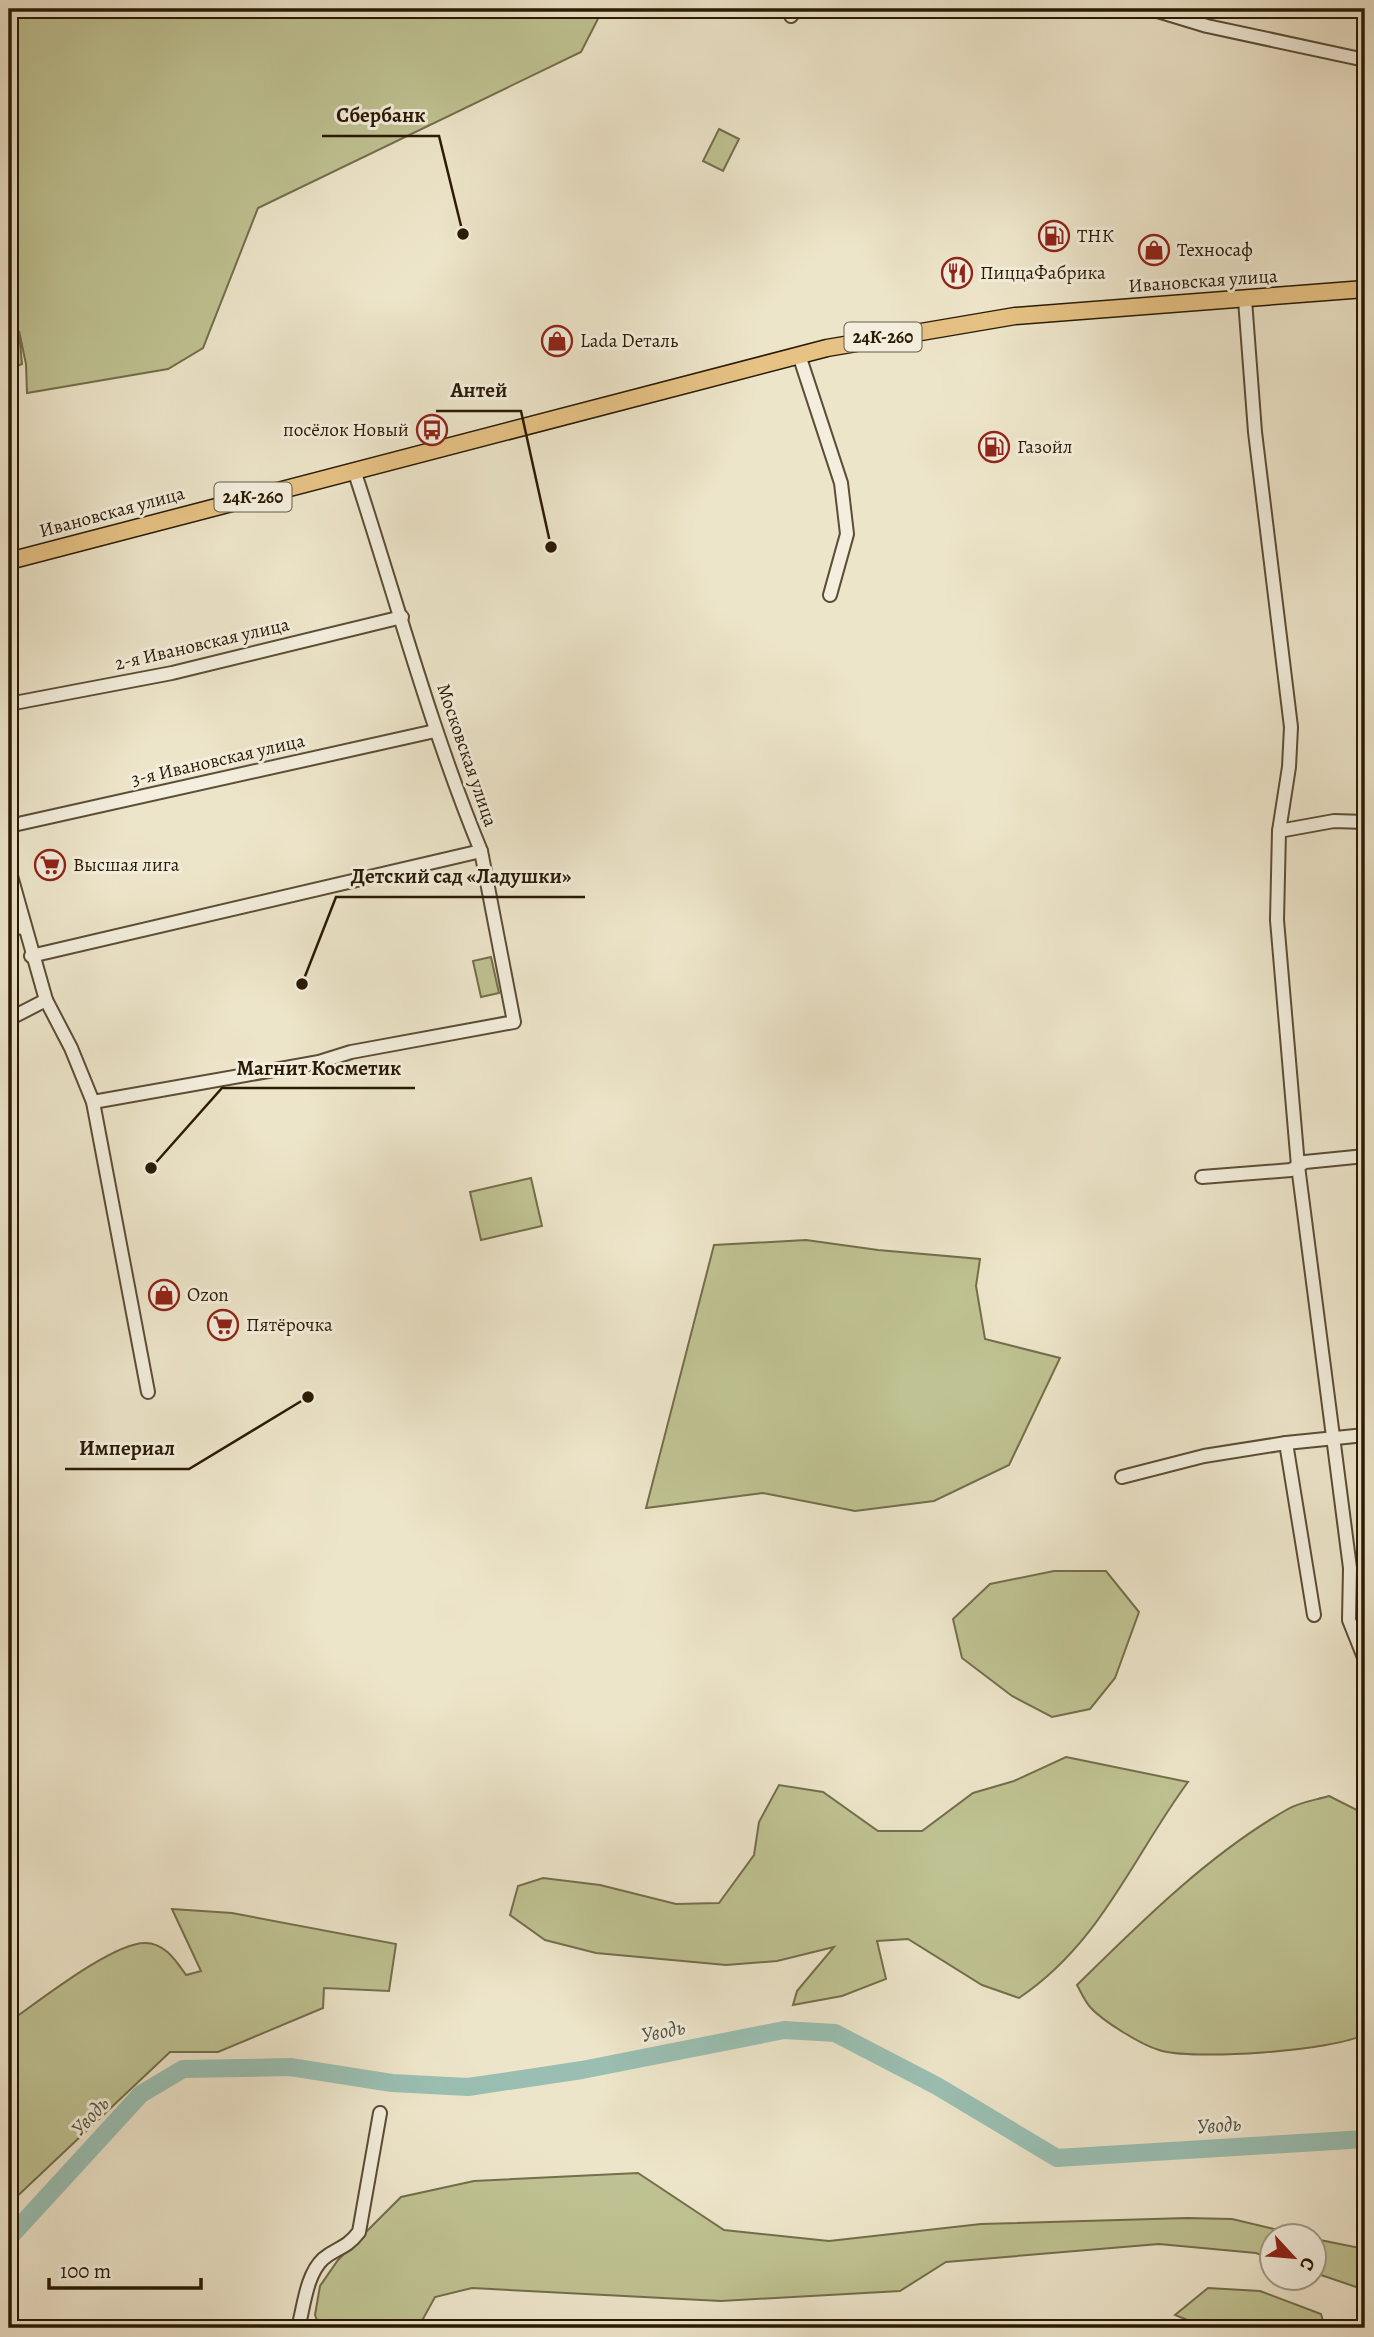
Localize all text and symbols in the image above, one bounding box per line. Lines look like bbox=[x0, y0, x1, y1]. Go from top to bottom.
callout: Сбербанк bbox=[322, 94, 439, 136]
text: Сбербанк bbox=[336, 101, 426, 129]
fuel station icon: ТНК bbox=[1037, 219, 1071, 253]
place label: ТНК bbox=[1077, 223, 1114, 249]
shop icon: Техносаф bbox=[1137, 233, 1171, 267]
place label: Техносаф bbox=[1177, 237, 1253, 263]
restaurant icon: ПиццаФабрика bbox=[940, 256, 974, 290]
place label: ПиццаФабрика bbox=[980, 260, 1106, 286]
street label: Ивановская улица bbox=[1128, 263, 1279, 299]
road number: 24К-260 bbox=[844, 323, 922, 352]
shop icon: Lada Dеталь bbox=[540, 324, 574, 358]
place label: Lada Dеталь bbox=[580, 328, 678, 354]
callout: Антей bbox=[436, 369, 521, 411]
text: Антей bbox=[450, 376, 507, 404]
bus stop icon: посёлок Новый bbox=[415, 413, 449, 447]
place label: посёлок Новый bbox=[283, 417, 409, 443]
fuel station icon: Газойл bbox=[977, 430, 1011, 464]
place label: Газойл bbox=[1017, 434, 1072, 460]
street label: Ивановская улица bbox=[36, 480, 188, 544]
road number: 24К-260 bbox=[215, 482, 292, 512]
street label: 2-я Ивановская улица bbox=[112, 611, 292, 677]
street label: Московская улица bbox=[430, 680, 504, 830]
street label: 3-я Ивановская улица bbox=[129, 727, 307, 793]
supermarket icon: Высшая лига bbox=[33, 848, 67, 882]
place label: Высшая лига bbox=[73, 852, 180, 878]
callout: Детский сад «Ладушки» bbox=[336, 855, 585, 897]
text: Детский сад «Ладушки» bbox=[351, 862, 571, 890]
callout: Магнит Косметик bbox=[222, 1046, 415, 1088]
text: Магнит Косметик bbox=[237, 1054, 401, 1082]
shop icon: Ozon bbox=[147, 1278, 181, 1312]
place label: Ozon bbox=[187, 1282, 229, 1308]
supermarket icon: Пятёрочка bbox=[206, 1308, 240, 1342]
place label: Пятёрочка bbox=[246, 1312, 333, 1338]
callout: Империал bbox=[65, 1427, 189, 1469]
text: Империал bbox=[79, 1434, 175, 1462]
water label: Уводь bbox=[639, 2013, 688, 2049]
water label: Уводь bbox=[65, 2090, 115, 2142]
water label: Уводь bbox=[1196, 2109, 1242, 2141]
north arrow bbox=[1258, 2222, 1328, 2292]
scale bar bbox=[49, 2246, 201, 2290]
text: С bbox=[1293, 2253, 1322, 2275]
text: 100 m bbox=[60, 2257, 111, 2285]

